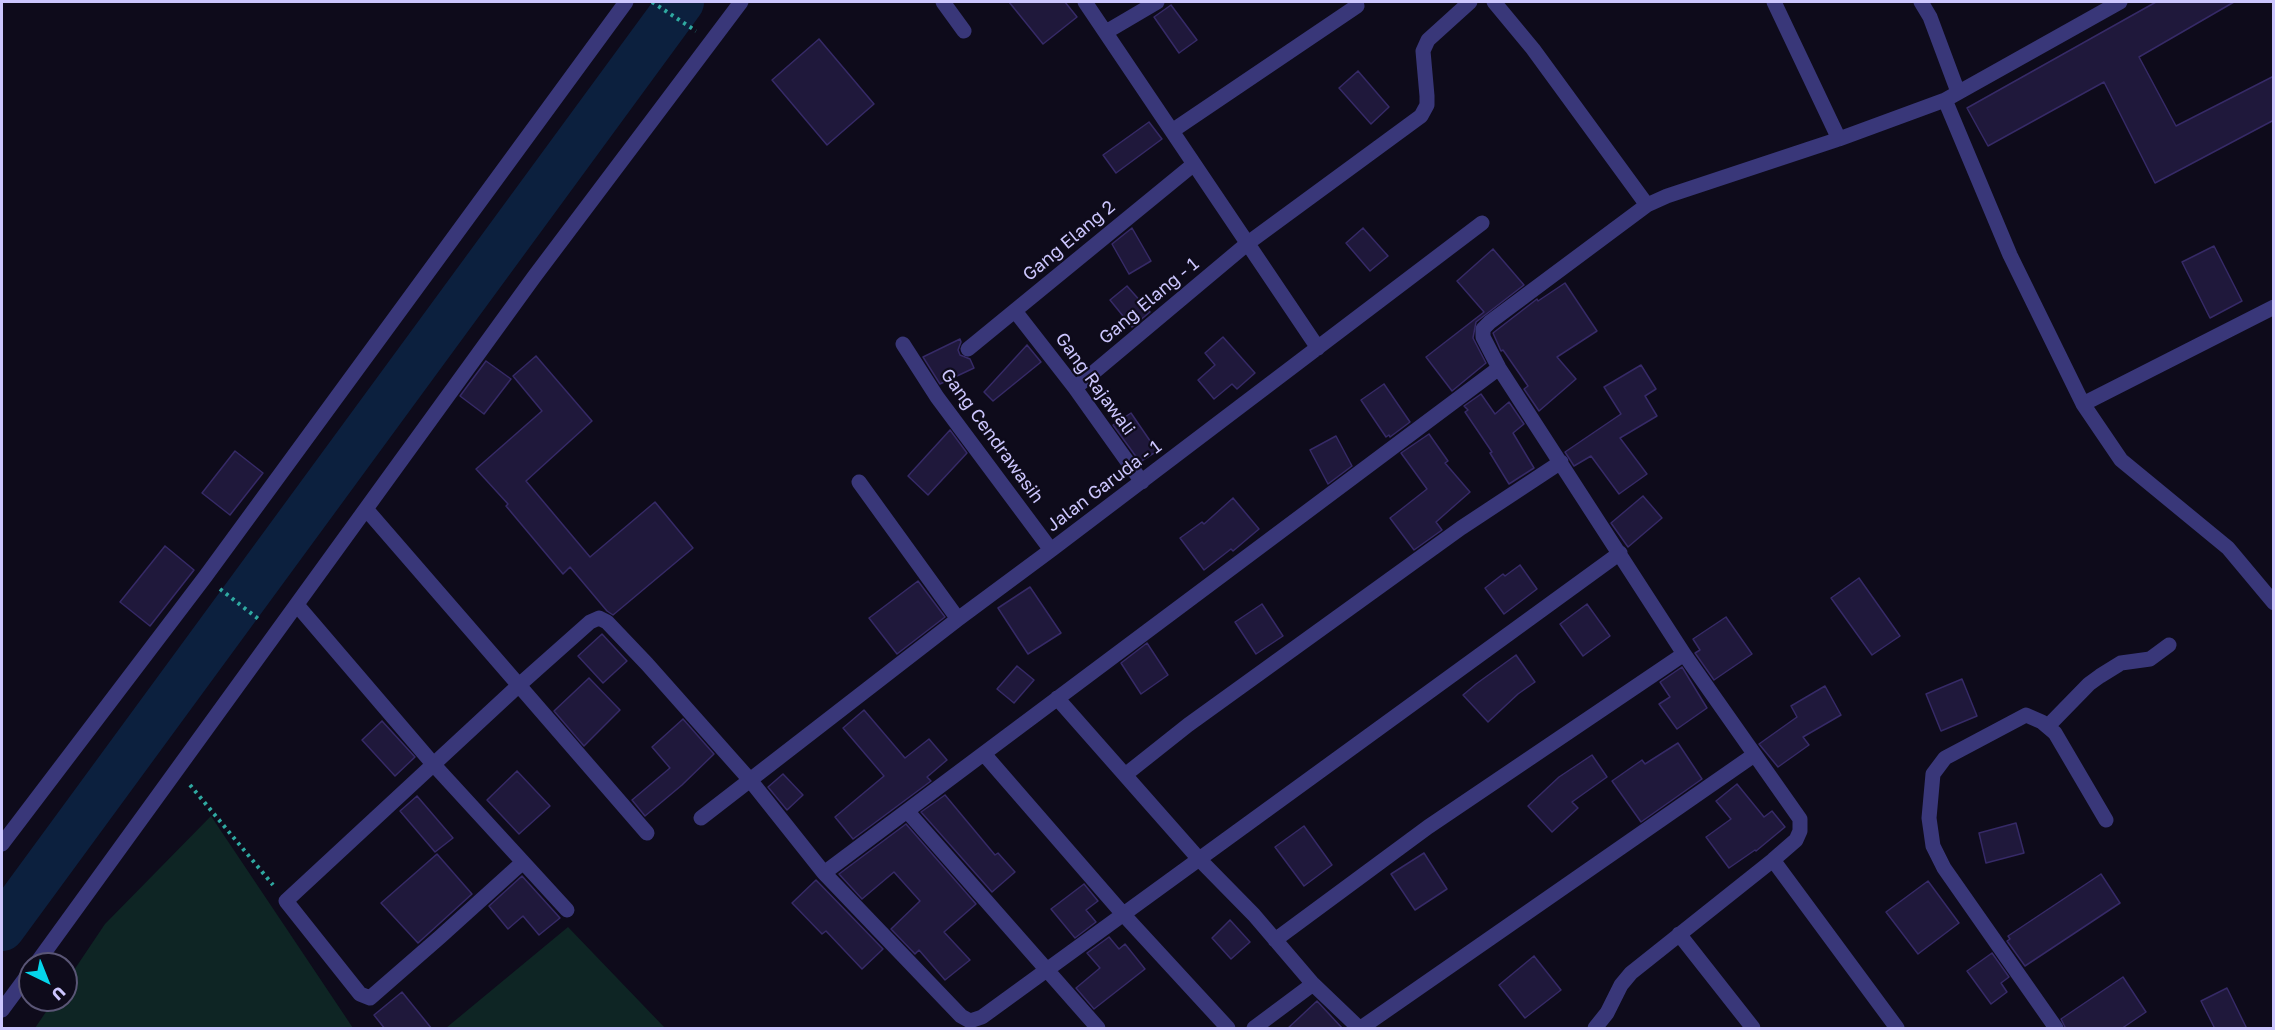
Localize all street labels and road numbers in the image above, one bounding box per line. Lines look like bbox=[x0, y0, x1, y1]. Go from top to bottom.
street label: Gang Elang 2 bbox=[1019, 196, 1119, 286]
street label: Gang Elang - 1 bbox=[1095, 253, 1203, 349]
street label: Gang Rajawali bbox=[1051, 328, 1139, 440]
street label: Gang Cendrawasih bbox=[936, 365, 1048, 507]
street label: Jalan Garuda - 1 bbox=[1042, 436, 1166, 536]

